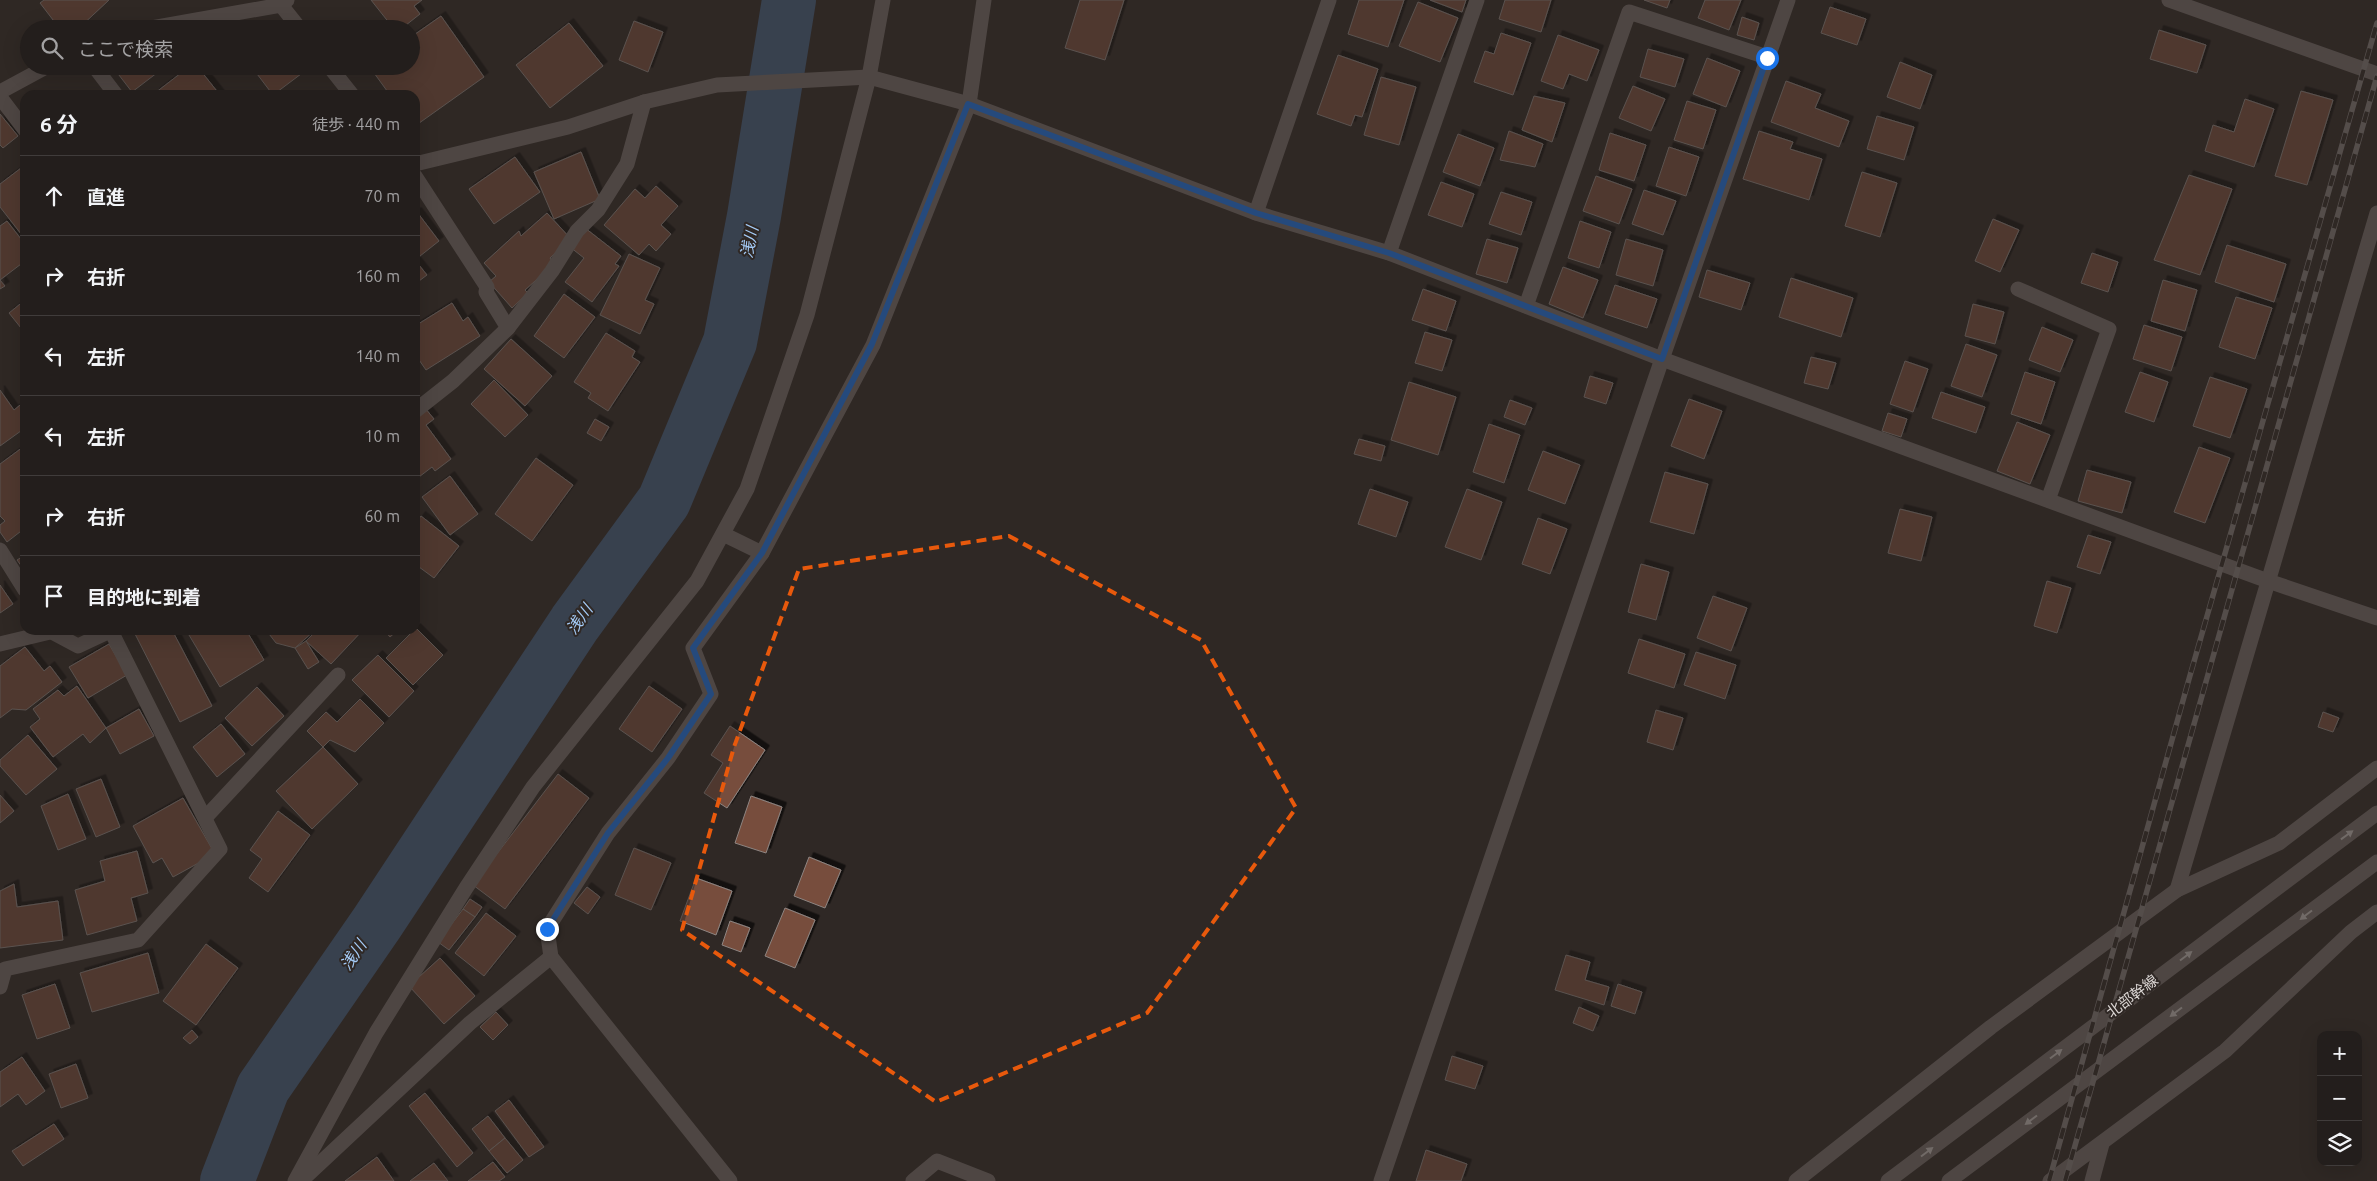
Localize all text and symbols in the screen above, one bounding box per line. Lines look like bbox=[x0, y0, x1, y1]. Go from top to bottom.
search box bbox=[20, 20, 420, 75]
icon: search bbox=[38, 34, 66, 62]
text: ここで検索 bbox=[78, 38, 173, 60]
route start bbox=[1756, 47, 1779, 70]
text: 6 分 bbox=[40, 112, 78, 136]
text: 徒歩 · 440 m bbox=[312, 115, 400, 133]
icon: ahead bbox=[40, 182, 68, 210]
text: 直進 bbox=[87, 186, 125, 208]
text: 70 m bbox=[364, 187, 400, 205]
water label: 浅川 bbox=[737, 223, 761, 259]
icon: right bbox=[40, 262, 68, 290]
text: 右折 bbox=[87, 266, 125, 288]
text: 160 m bbox=[355, 267, 400, 285]
icon: left bbox=[40, 342, 68, 370]
text: 左折 bbox=[87, 346, 125, 368]
text: 140 m bbox=[355, 347, 400, 365]
icon: left bbox=[40, 422, 68, 450]
text: 左折 bbox=[87, 426, 125, 448]
text: 10 m bbox=[364, 427, 400, 445]
icon: right bbox=[40, 502, 68, 530]
text: 右折 bbox=[87, 506, 125, 528]
text: 60 m bbox=[364, 507, 400, 525]
icon: arrive bbox=[40, 582, 68, 610]
text: 目的地に到着 bbox=[87, 586, 201, 608]
water label: 浅川 bbox=[562, 599, 597, 637]
one-way arrow bbox=[2340, 830, 2354, 840]
one-way arrow bbox=[2299, 910, 2313, 920]
route end bbox=[536, 918, 559, 941]
water label: 浅川 bbox=[337, 935, 371, 973]
one-way arrow bbox=[2179, 950, 2192, 961]
street label: 北部幹線 bbox=[2103, 971, 2161, 1021]
one-way arrow bbox=[2169, 1007, 2183, 1017]
map controls bbox=[2317, 1031, 2362, 1166]
button: + bbox=[2317, 1031, 2362, 1076]
one-way arrow bbox=[2049, 1048, 2062, 1059]
button: − bbox=[2317, 1076, 2362, 1121]
one-way arrow bbox=[2025, 1114, 2038, 1125]
button: layers bbox=[2317, 1121, 2362, 1166]
one-way arrow bbox=[1920, 1146, 1933, 1157]

